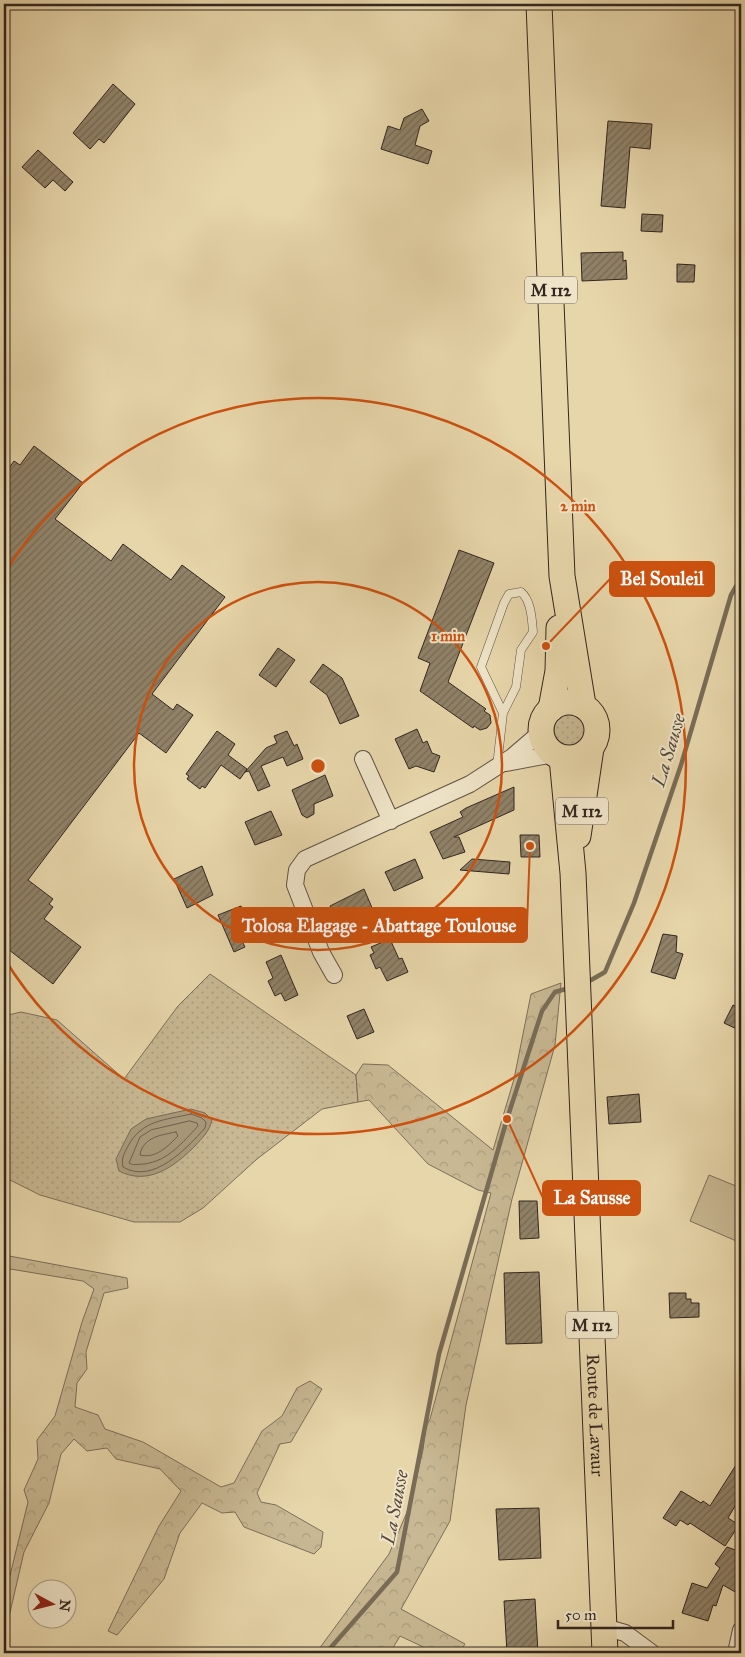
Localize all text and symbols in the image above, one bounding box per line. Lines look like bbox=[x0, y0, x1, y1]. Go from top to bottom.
road number: M 112 bbox=[525, 276, 577, 304]
text: 2 min bbox=[560, 497, 597, 515]
callout: Bel Souleil bbox=[610, 562, 714, 596]
text: Bel Souleil bbox=[620, 567, 705, 590]
text: 1 min bbox=[431, 627, 466, 645]
water label: La Sausse bbox=[646, 710, 691, 790]
centre of rings bbox=[309, 757, 327, 775]
road number: M 112 bbox=[556, 798, 608, 824]
callout: Tolosa Elagage - Abattage Toulouse bbox=[232, 908, 527, 942]
text: Tolosa Elagage - Abattage Toulouse bbox=[241, 914, 516, 938]
callout: La Sausse bbox=[543, 1181, 640, 1215]
text: La Sausse bbox=[553, 1186, 631, 1209]
road number: M 112 bbox=[566, 1312, 618, 1338]
street label: Route de Lavaur bbox=[582, 1353, 609, 1477]
water label: La Sausse bbox=[376, 1467, 413, 1547]
north arrow bbox=[28, 1580, 78, 1630]
scale bar bbox=[558, 1597, 672, 1629]
text: N bbox=[55, 1599, 74, 1613]
text: 50 m bbox=[565, 1606, 597, 1624]

